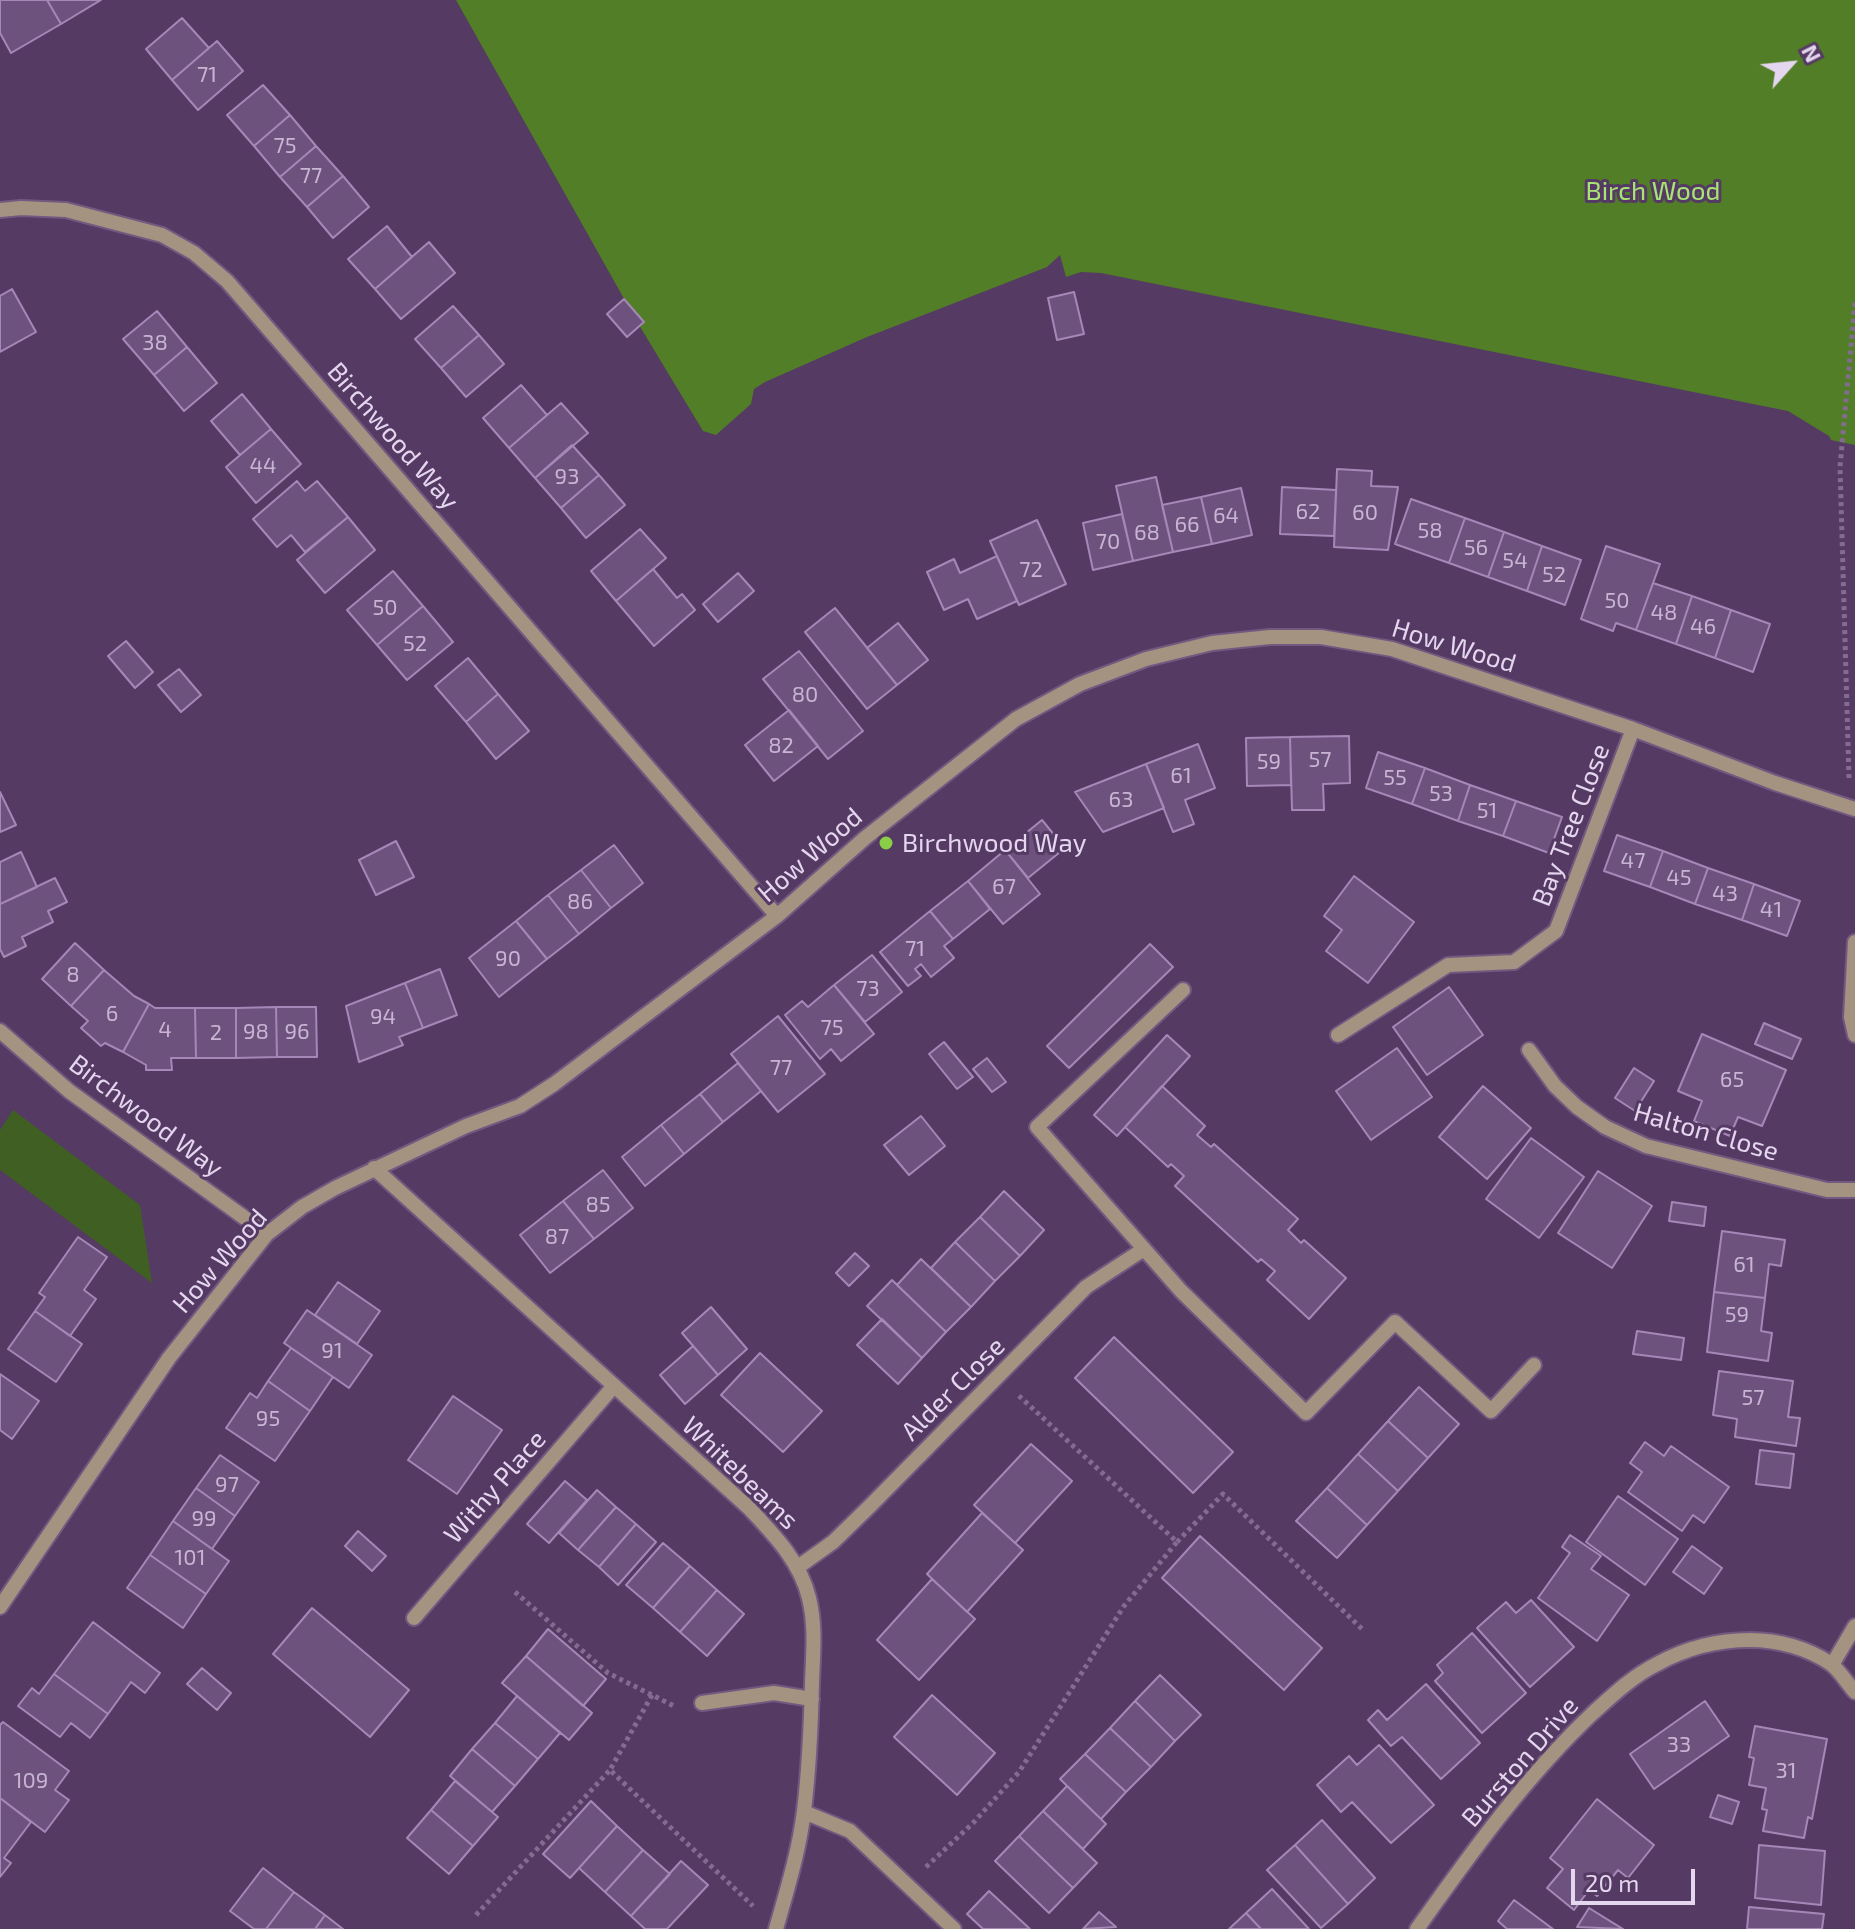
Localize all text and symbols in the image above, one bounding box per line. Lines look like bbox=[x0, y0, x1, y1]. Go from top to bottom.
north arrow bbox=[1751, 24, 1831, 104]
text: N bbox=[1797, 40, 1828, 66]
house number: 71 bbox=[197, 62, 217, 88]
house number: 75 bbox=[273, 133, 297, 159]
house number: 77 bbox=[300, 163, 322, 189]
park label: Birch Wood bbox=[1586, 175, 1720, 207]
house number: 38 bbox=[142, 330, 168, 356]
street label: Birchwood Way bbox=[321, 356, 465, 516]
house number: 44 bbox=[249, 453, 277, 479]
house number: 93 bbox=[555, 464, 579, 490]
house number: 62 bbox=[1296, 499, 1320, 525]
house number: 60 bbox=[1352, 500, 1378, 526]
house number: 64 bbox=[1213, 503, 1239, 529]
house number: 66 bbox=[1174, 512, 1200, 538]
house number: 58 bbox=[1417, 518, 1443, 544]
house number: 68 bbox=[1134, 520, 1160, 546]
house number: 70 bbox=[1096, 529, 1120, 555]
house number: 56 bbox=[1464, 535, 1488, 561]
house number: 54 bbox=[1502, 548, 1528, 574]
house number: 72 bbox=[1019, 557, 1043, 583]
house number: 52 bbox=[1542, 562, 1566, 588]
house number: 50 bbox=[1604, 588, 1630, 614]
house number: 50 bbox=[372, 595, 398, 621]
house number: 48 bbox=[1651, 600, 1677, 626]
street label: How Wood bbox=[1388, 612, 1520, 680]
house number: 46 bbox=[1690, 614, 1716, 640]
house number: 52 bbox=[403, 631, 427, 657]
house number: 80 bbox=[792, 682, 818, 708]
house number: 82 bbox=[768, 733, 794, 759]
street label: Bay Tree Close bbox=[1526, 740, 1616, 910]
house number: 57 bbox=[1308, 747, 1332, 773]
house number: 59 bbox=[1257, 749, 1281, 775]
house number: 61 bbox=[1170, 763, 1192, 789]
house number: 55 bbox=[1383, 765, 1407, 791]
house number: 53 bbox=[1429, 781, 1453, 807]
house number: 63 bbox=[1109, 787, 1133, 813]
house number: 51 bbox=[1477, 798, 1497, 824]
street label: How Wood bbox=[752, 801, 868, 909]
place label: Birchwood Way bbox=[902, 827, 1086, 859]
marker: Birchwood Way bbox=[877, 834, 895, 852]
house number: 47 bbox=[1621, 848, 1645, 874]
house number: 45 bbox=[1666, 865, 1692, 891]
house number: 67 bbox=[992, 874, 1016, 900]
house number: 43 bbox=[1712, 881, 1738, 907]
house number: 86 bbox=[567, 889, 593, 915]
house number: 41 bbox=[1760, 897, 1782, 923]
house number: 71 bbox=[905, 936, 925, 962]
house number: 90 bbox=[495, 946, 521, 972]
house number: 8 bbox=[66, 962, 80, 988]
house number: 73 bbox=[856, 976, 880, 1002]
house number: 6 bbox=[106, 1001, 118, 1027]
house number: 94 bbox=[370, 1004, 396, 1030]
house number: 75 bbox=[820, 1015, 844, 1041]
house number: 4 bbox=[158, 1017, 172, 1043]
house number: 98 bbox=[243, 1019, 269, 1045]
house number: 96 bbox=[284, 1019, 310, 1045]
house number: 2 bbox=[210, 1020, 222, 1046]
street label: Birchwood Way bbox=[63, 1048, 229, 1184]
house number: 77 bbox=[770, 1055, 792, 1081]
house number: 65 bbox=[1720, 1067, 1744, 1093]
street label: Halton Close bbox=[1630, 1096, 1782, 1168]
house number: 85 bbox=[585, 1192, 611, 1218]
street label: How Wood bbox=[166, 1203, 274, 1319]
house number: 87 bbox=[545, 1224, 569, 1250]
house number: 61 bbox=[1733, 1252, 1755, 1278]
house number: 59 bbox=[1725, 1302, 1749, 1328]
street label: Alder Close bbox=[895, 1331, 1011, 1447]
house number: 91 bbox=[321, 1338, 343, 1364]
house number: 57 bbox=[1741, 1385, 1765, 1411]
house number: 95 bbox=[256, 1406, 280, 1432]
street label: Whitebeams bbox=[676, 1410, 804, 1536]
street label: Withy Place bbox=[437, 1424, 553, 1550]
house number: 97 bbox=[215, 1472, 239, 1498]
house number: 99 bbox=[191, 1506, 217, 1532]
house number: 101 bbox=[175, 1545, 205, 1571]
street label: Burston Drive bbox=[1455, 1691, 1585, 1833]
house number: 33 bbox=[1667, 1732, 1691, 1758]
house number: 31 bbox=[1776, 1758, 1796, 1784]
house number: 109 bbox=[14, 1768, 48, 1794]
scale bar bbox=[1575, 1853, 1699, 1903]
text: 20 m bbox=[1585, 1868, 1639, 1897]

